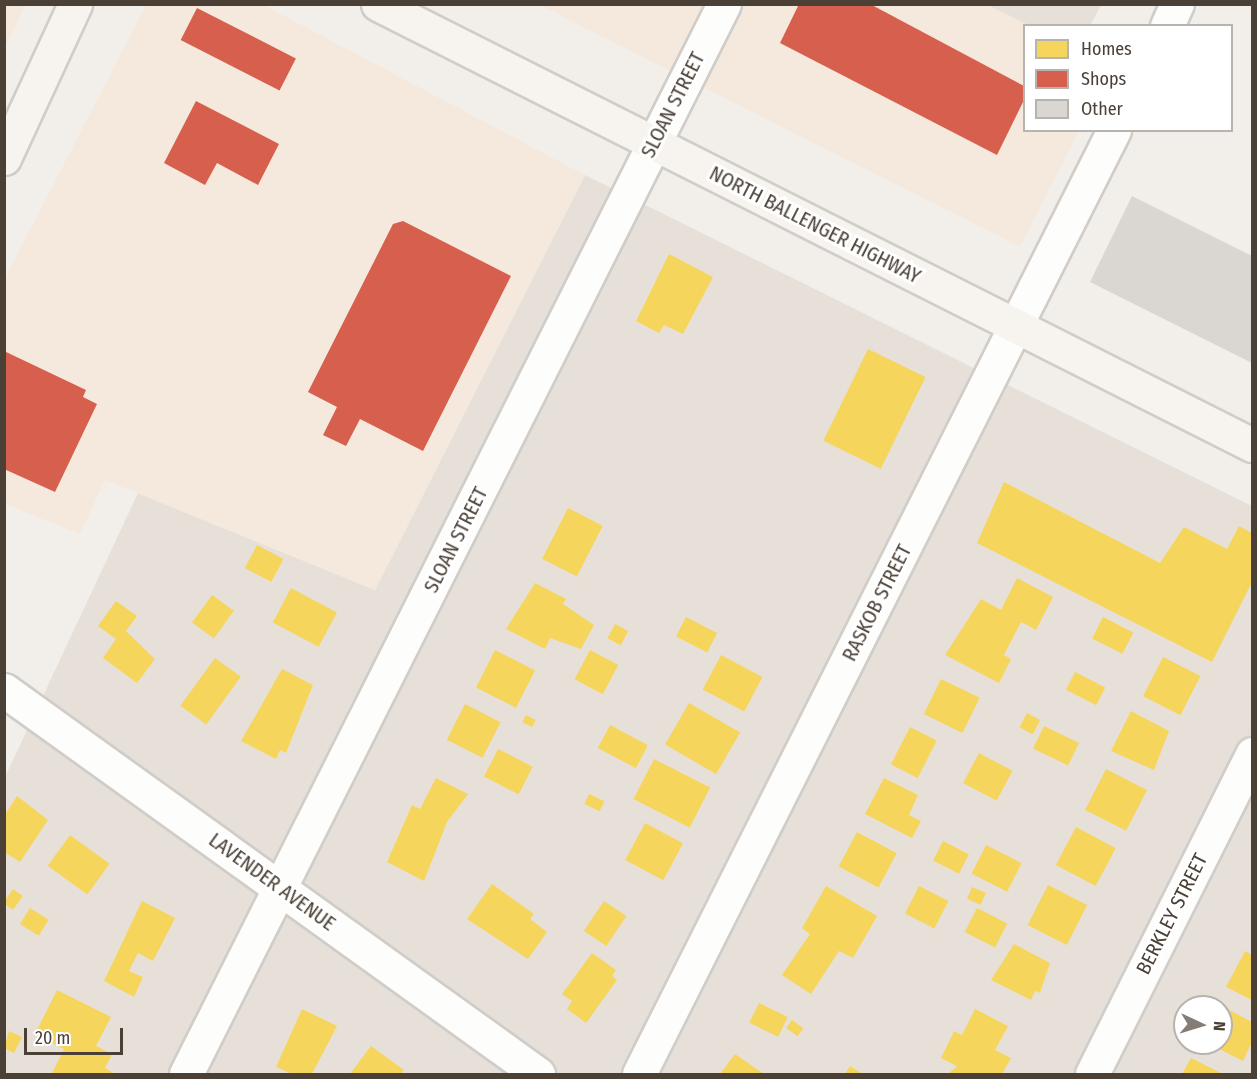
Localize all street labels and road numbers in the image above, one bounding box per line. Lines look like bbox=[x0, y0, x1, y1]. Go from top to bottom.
street label: SLOAN STREET bbox=[636, 48, 710, 162]
street label: NORTH BALLENGER HIGHWAY bbox=[705, 161, 925, 289]
street label: SLOAN STREET bbox=[419, 483, 493, 597]
street label: RASKOB STREET bbox=[837, 541, 917, 665]
street label: LAVENDER AVENUE bbox=[204, 828, 340, 936]
street label: BERKLEY STREET bbox=[1131, 850, 1213, 978]

